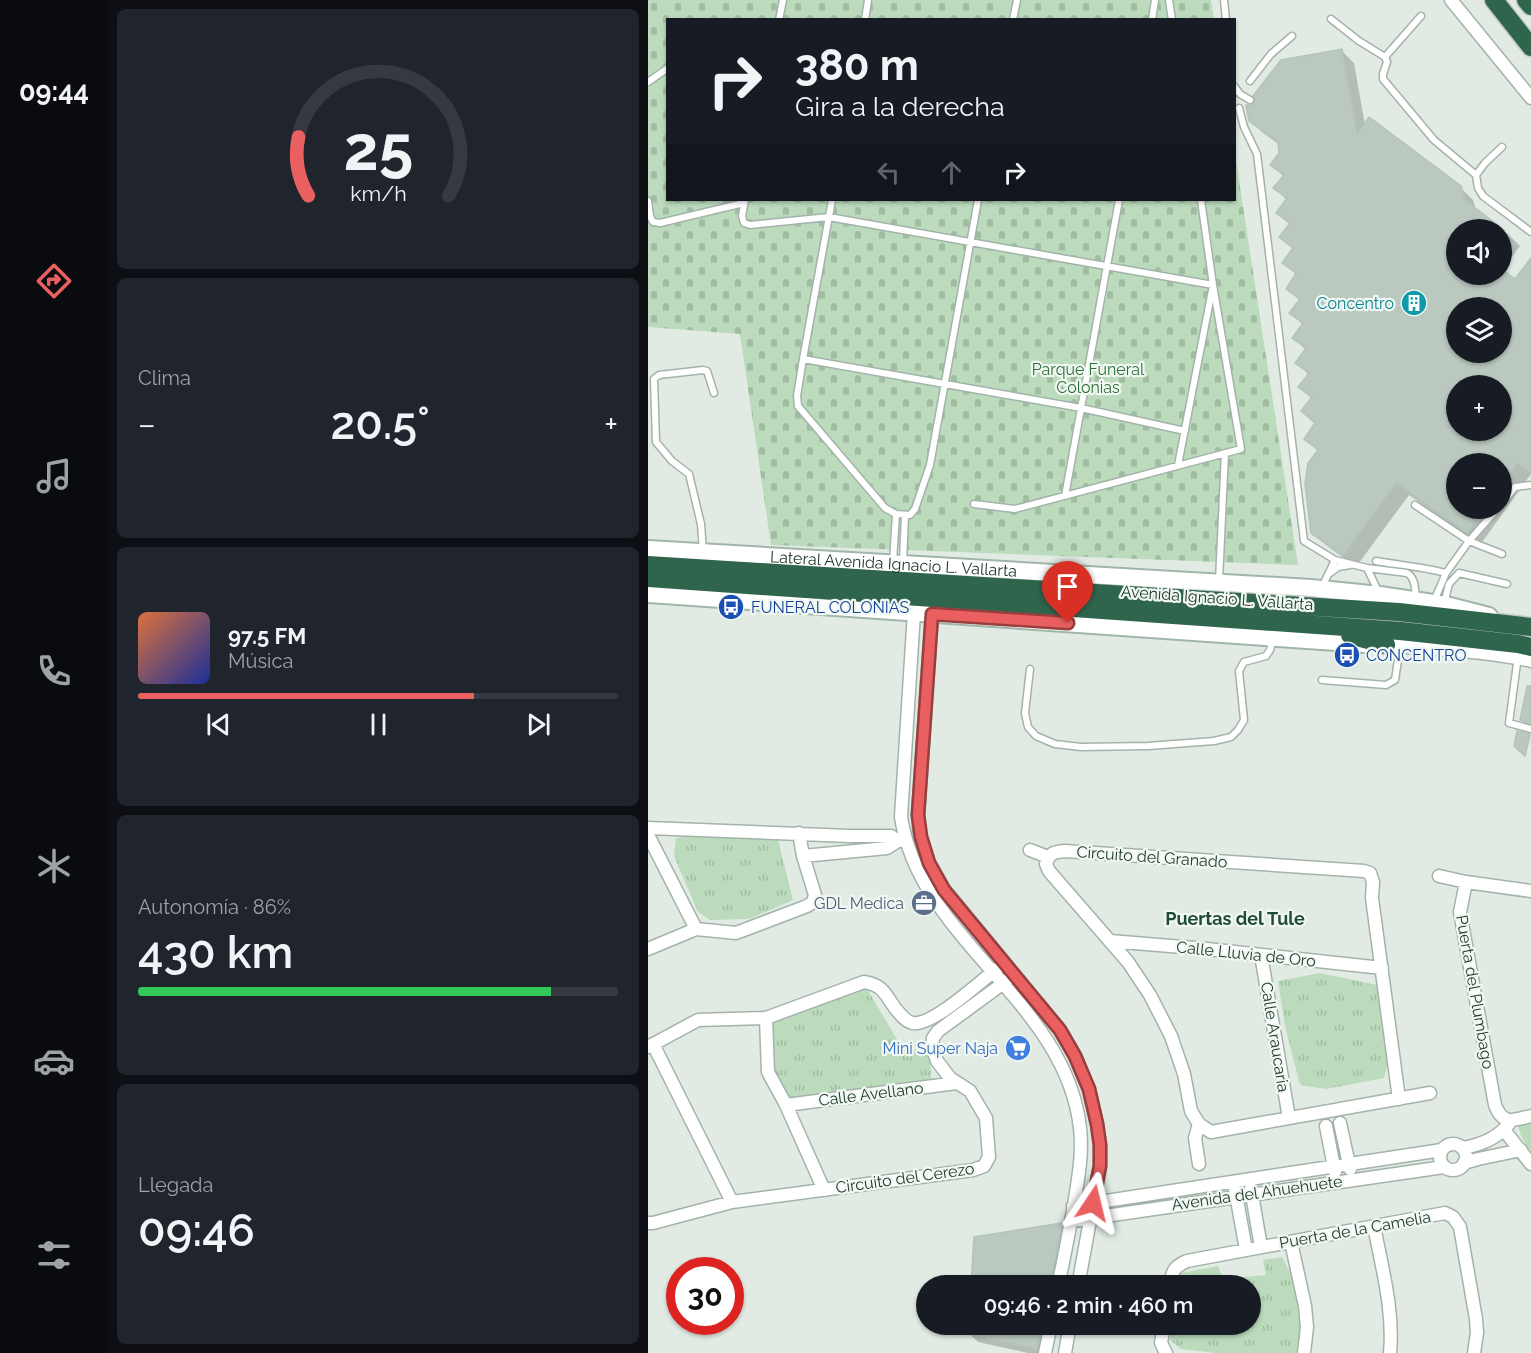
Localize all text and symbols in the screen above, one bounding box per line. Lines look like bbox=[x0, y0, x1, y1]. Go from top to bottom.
text: 380 m bbox=[795, 41, 919, 90]
icon: right bbox=[696, 42, 774, 120]
text: 09:44 bbox=[19, 76, 89, 107]
text: Gira a la derecha bbox=[795, 91, 1005, 122]
text: 25 bbox=[343, 111, 413, 185]
icon: left bbox=[872, 156, 905, 189]
icon: ahead bbox=[935, 156, 968, 189]
icon: right bbox=[998, 156, 1031, 189]
text: km/h bbox=[350, 181, 406, 206]
map controls bbox=[1446, 219, 1512, 519]
button: sound bbox=[1446, 219, 1512, 285]
icon: directions bbox=[33, 260, 75, 302]
building icon: Concentro bbox=[1399, 288, 1429, 318]
place label: Concentro bbox=[1317, 294, 1394, 313]
button: layers bbox=[1446, 297, 1512, 363]
park label: Parque Funeral Colonias bbox=[1032, 360, 1145, 397]
text: Clima bbox=[138, 366, 191, 390]
button: + bbox=[1446, 375, 1512, 441]
text: 20.5° bbox=[330, 397, 430, 450]
text: − bbox=[138, 405, 156, 444]
text: + bbox=[604, 405, 618, 444]
button: − bbox=[1446, 453, 1512, 519]
icon: music bbox=[33, 455, 75, 497]
street label: Lateral Avenida Ignacio L. Vallarta bbox=[769, 547, 1018, 580]
pin bbox=[1042, 561, 1093, 623]
icon: arrive bbox=[1051, 570, 1084, 603]
street label: Avenida Ignacio L. Vallarta bbox=[1120, 582, 1314, 614]
bus stop icon: FUNERAL COLONIAS bbox=[716, 592, 746, 622]
place label: FUNERAL COLONIAS bbox=[751, 598, 909, 617]
text: 97.5 FM bbox=[228, 623, 306, 649]
bus stop icon: CONCENTRO bbox=[1332, 640, 1362, 670]
place label: CONCENTRO bbox=[1366, 646, 1467, 665]
text: Música bbox=[228, 649, 293, 673]
icon: phone bbox=[33, 650, 75, 692]
icon: previous bbox=[202, 708, 235, 741]
icon: pause bbox=[362, 708, 395, 741]
icon: next bbox=[522, 708, 555, 741]
street label: Circuito del Granado bbox=[1076, 842, 1228, 872]
icon: climate bbox=[33, 845, 75, 887]
office icon: GDL Medica bbox=[909, 888, 939, 918]
place label: GDL Medica bbox=[814, 894, 904, 913]
text: Autonomía · 86% bbox=[138, 895, 291, 919]
district label: Puertas del Tule bbox=[1165, 908, 1305, 929]
street label: Puerta del Plumbago bbox=[1452, 913, 1498, 1071]
text: 430 km bbox=[138, 926, 293, 979]
street label: Calle Lluvia de Oro bbox=[1175, 937, 1317, 971]
street label: Calle Araucaria bbox=[1257, 981, 1293, 1093]
supermarket icon: Mini Super Naja bbox=[1003, 1033, 1033, 1063]
place label: Mini Super Naja bbox=[882, 1039, 998, 1058]
icon: car bbox=[33, 1040, 75, 1082]
street label: Calle Avellano bbox=[817, 1078, 925, 1110]
street label: Circuito del Cerezo bbox=[834, 1159, 976, 1197]
position arrow bbox=[1061, 1171, 1125, 1235]
street label: Avenida del Ahuehuete bbox=[1170, 1172, 1344, 1214]
text: Llegada bbox=[138, 1173, 213, 1197]
text: 09:46 bbox=[138, 1204, 255, 1257]
street label: Puerta de la Camelia bbox=[1278, 1207, 1432, 1253]
icon: filters bbox=[33, 1234, 75, 1276]
speed limit sign: 30 bbox=[666, 1257, 744, 1335]
text: 09:46 · 2 min · 460 m bbox=[984, 1292, 1193, 1318]

